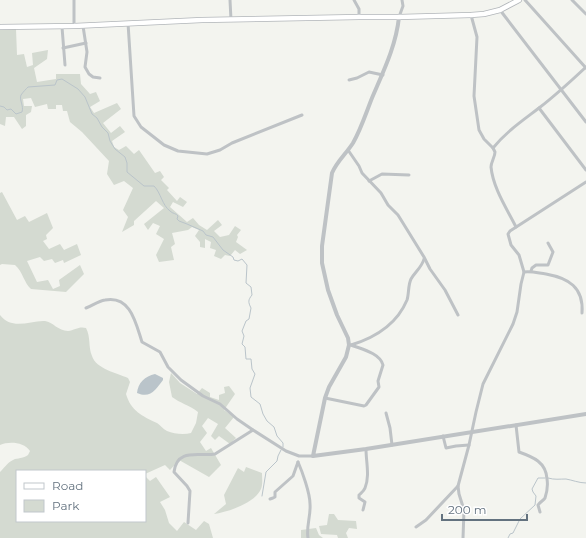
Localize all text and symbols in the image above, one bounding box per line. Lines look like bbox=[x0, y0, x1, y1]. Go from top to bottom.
legend bbox=[16, 470, 146, 522]
text: Road bbox=[52, 478, 83, 493]
scale bar bbox=[442, 496, 527, 522]
text: Park bbox=[52, 498, 80, 513]
text: 200 m bbox=[448, 502, 487, 517]

